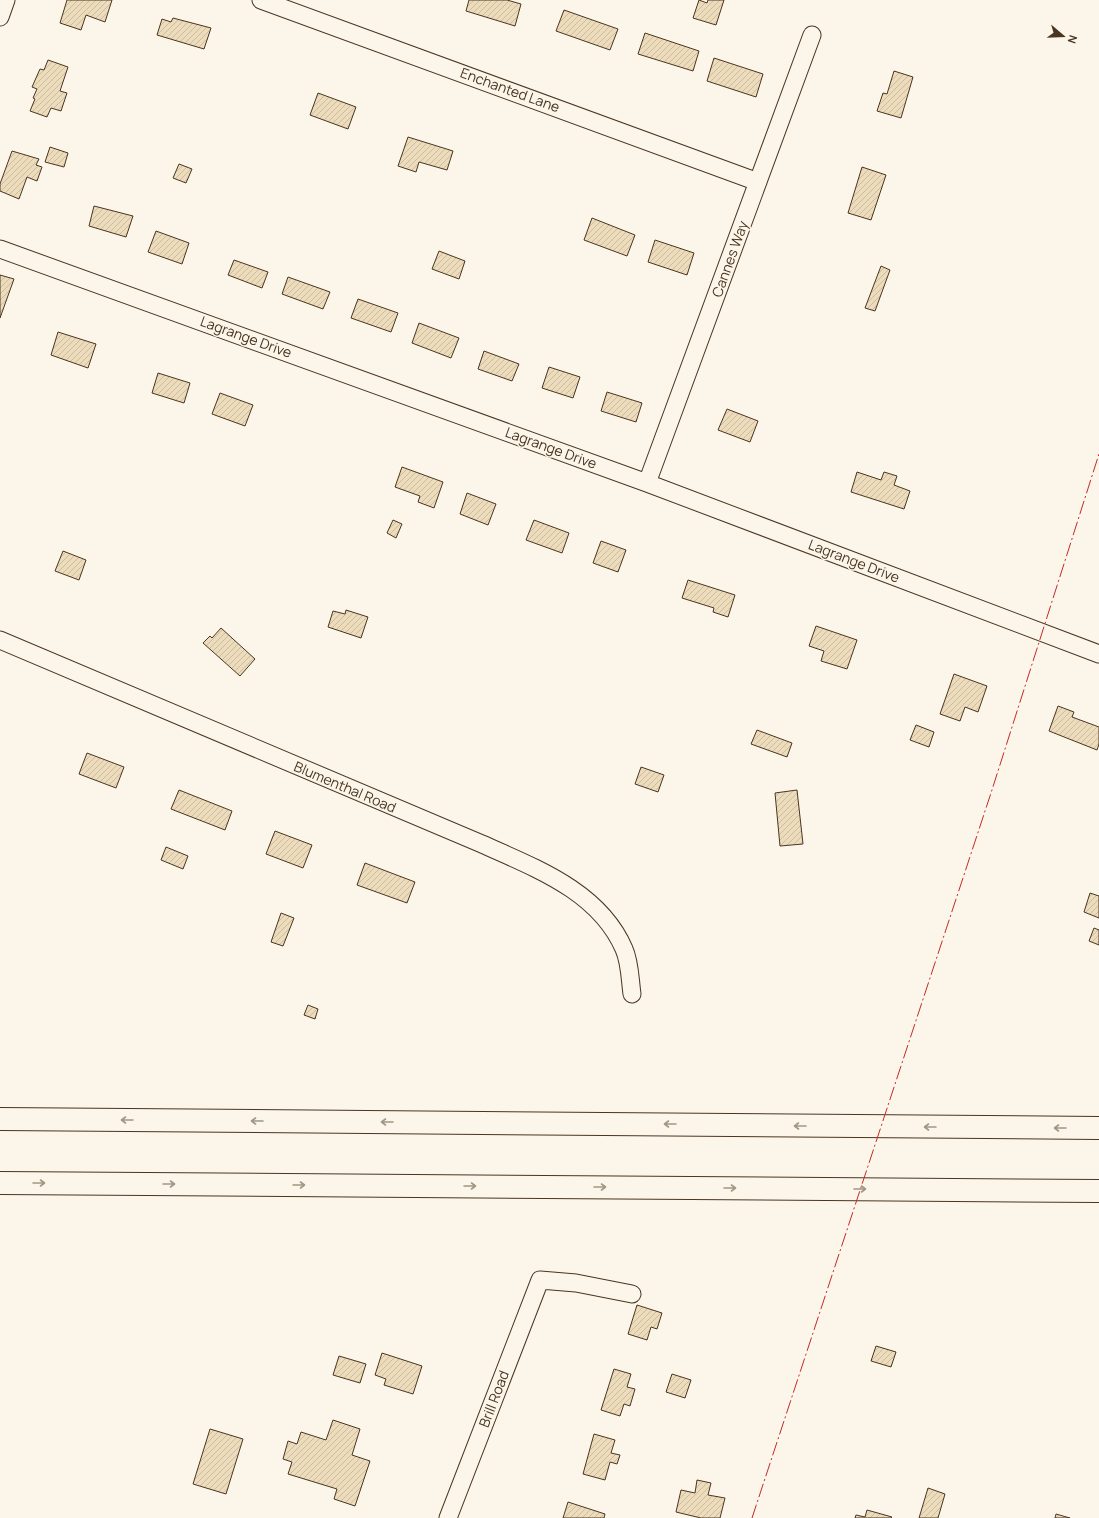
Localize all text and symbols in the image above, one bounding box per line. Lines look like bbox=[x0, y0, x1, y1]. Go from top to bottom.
north arrow bbox=[1043, 16, 1083, 56]
text: N bbox=[1065, 33, 1081, 46]
street label: Enchanted Lane bbox=[458, 63, 562, 116]
street label: Cannes Way bbox=[707, 217, 752, 300]
street label: Lagrange Drive bbox=[198, 311, 295, 362]
street label: Lagrange Drive bbox=[503, 422, 600, 473]
street label: Lagrange Drive bbox=[806, 534, 902, 587]
street label: Blumenthal Road bbox=[291, 756, 399, 817]
one-way arrow bbox=[121, 1116, 134, 1124]
one-way arrow bbox=[251, 1117, 264, 1125]
one-way arrow bbox=[381, 1118, 394, 1126]
one-way arrow bbox=[664, 1121, 677, 1128]
one-way arrow bbox=[794, 1122, 807, 1129]
one-way arrow bbox=[924, 1123, 937, 1131]
one-way arrow bbox=[1054, 1124, 1067, 1132]
one-way arrow bbox=[32, 1179, 45, 1187]
one-way arrow bbox=[162, 1180, 175, 1188]
one-way arrow bbox=[292, 1181, 305, 1189]
one-way arrow bbox=[463, 1182, 476, 1190]
one-way arrow bbox=[593, 1183, 606, 1191]
one-way arrow bbox=[723, 1184, 736, 1192]
one-way arrow bbox=[853, 1185, 866, 1193]
street label: Brill Road bbox=[474, 1368, 513, 1430]

